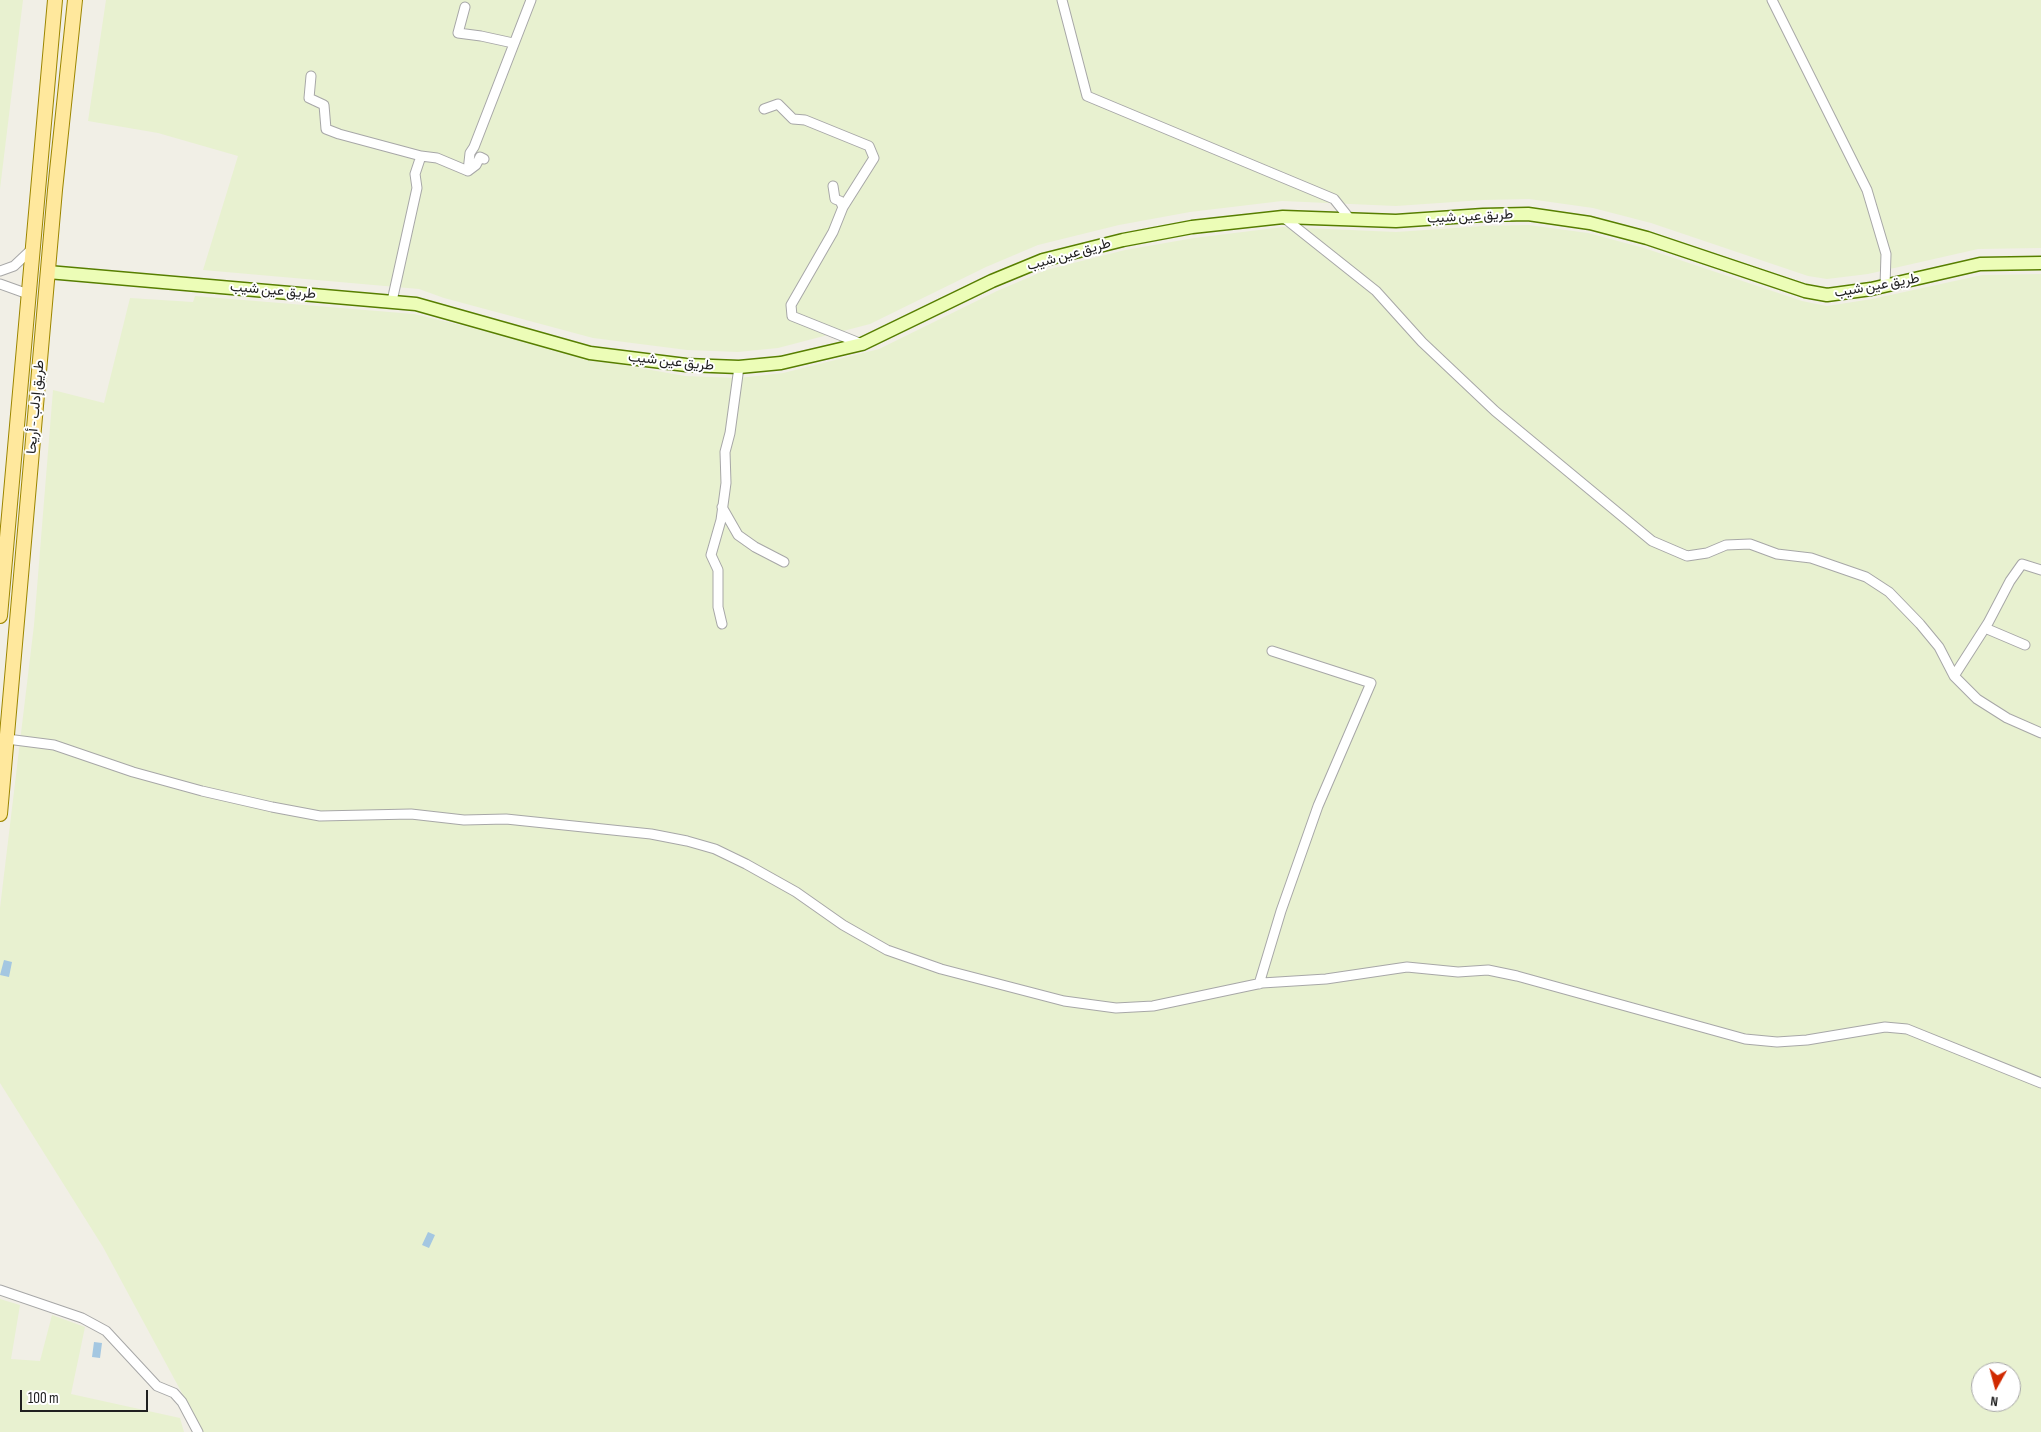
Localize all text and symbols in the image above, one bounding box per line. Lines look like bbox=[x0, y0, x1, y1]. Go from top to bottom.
street label: طريق عين شيب bbox=[1427, 206, 1513, 228]
street label: طريق عين شيب bbox=[1025, 235, 1113, 275]
street label: طريق عين شيب bbox=[1833, 270, 1921, 302]
street label: طريق عين شيب bbox=[229, 279, 317, 303]
street label: طريق عين شيب bbox=[627, 349, 715, 375]
street label: طريق إدلب - أريحا bbox=[24, 359, 48, 455]
north arrow bbox=[1971, 1362, 2021, 1412]
scale bar bbox=[22, 1380, 150, 1412]
text: 100 m bbox=[28, 1389, 59, 1408]
text: N bbox=[1989, 1393, 1999, 1410]

